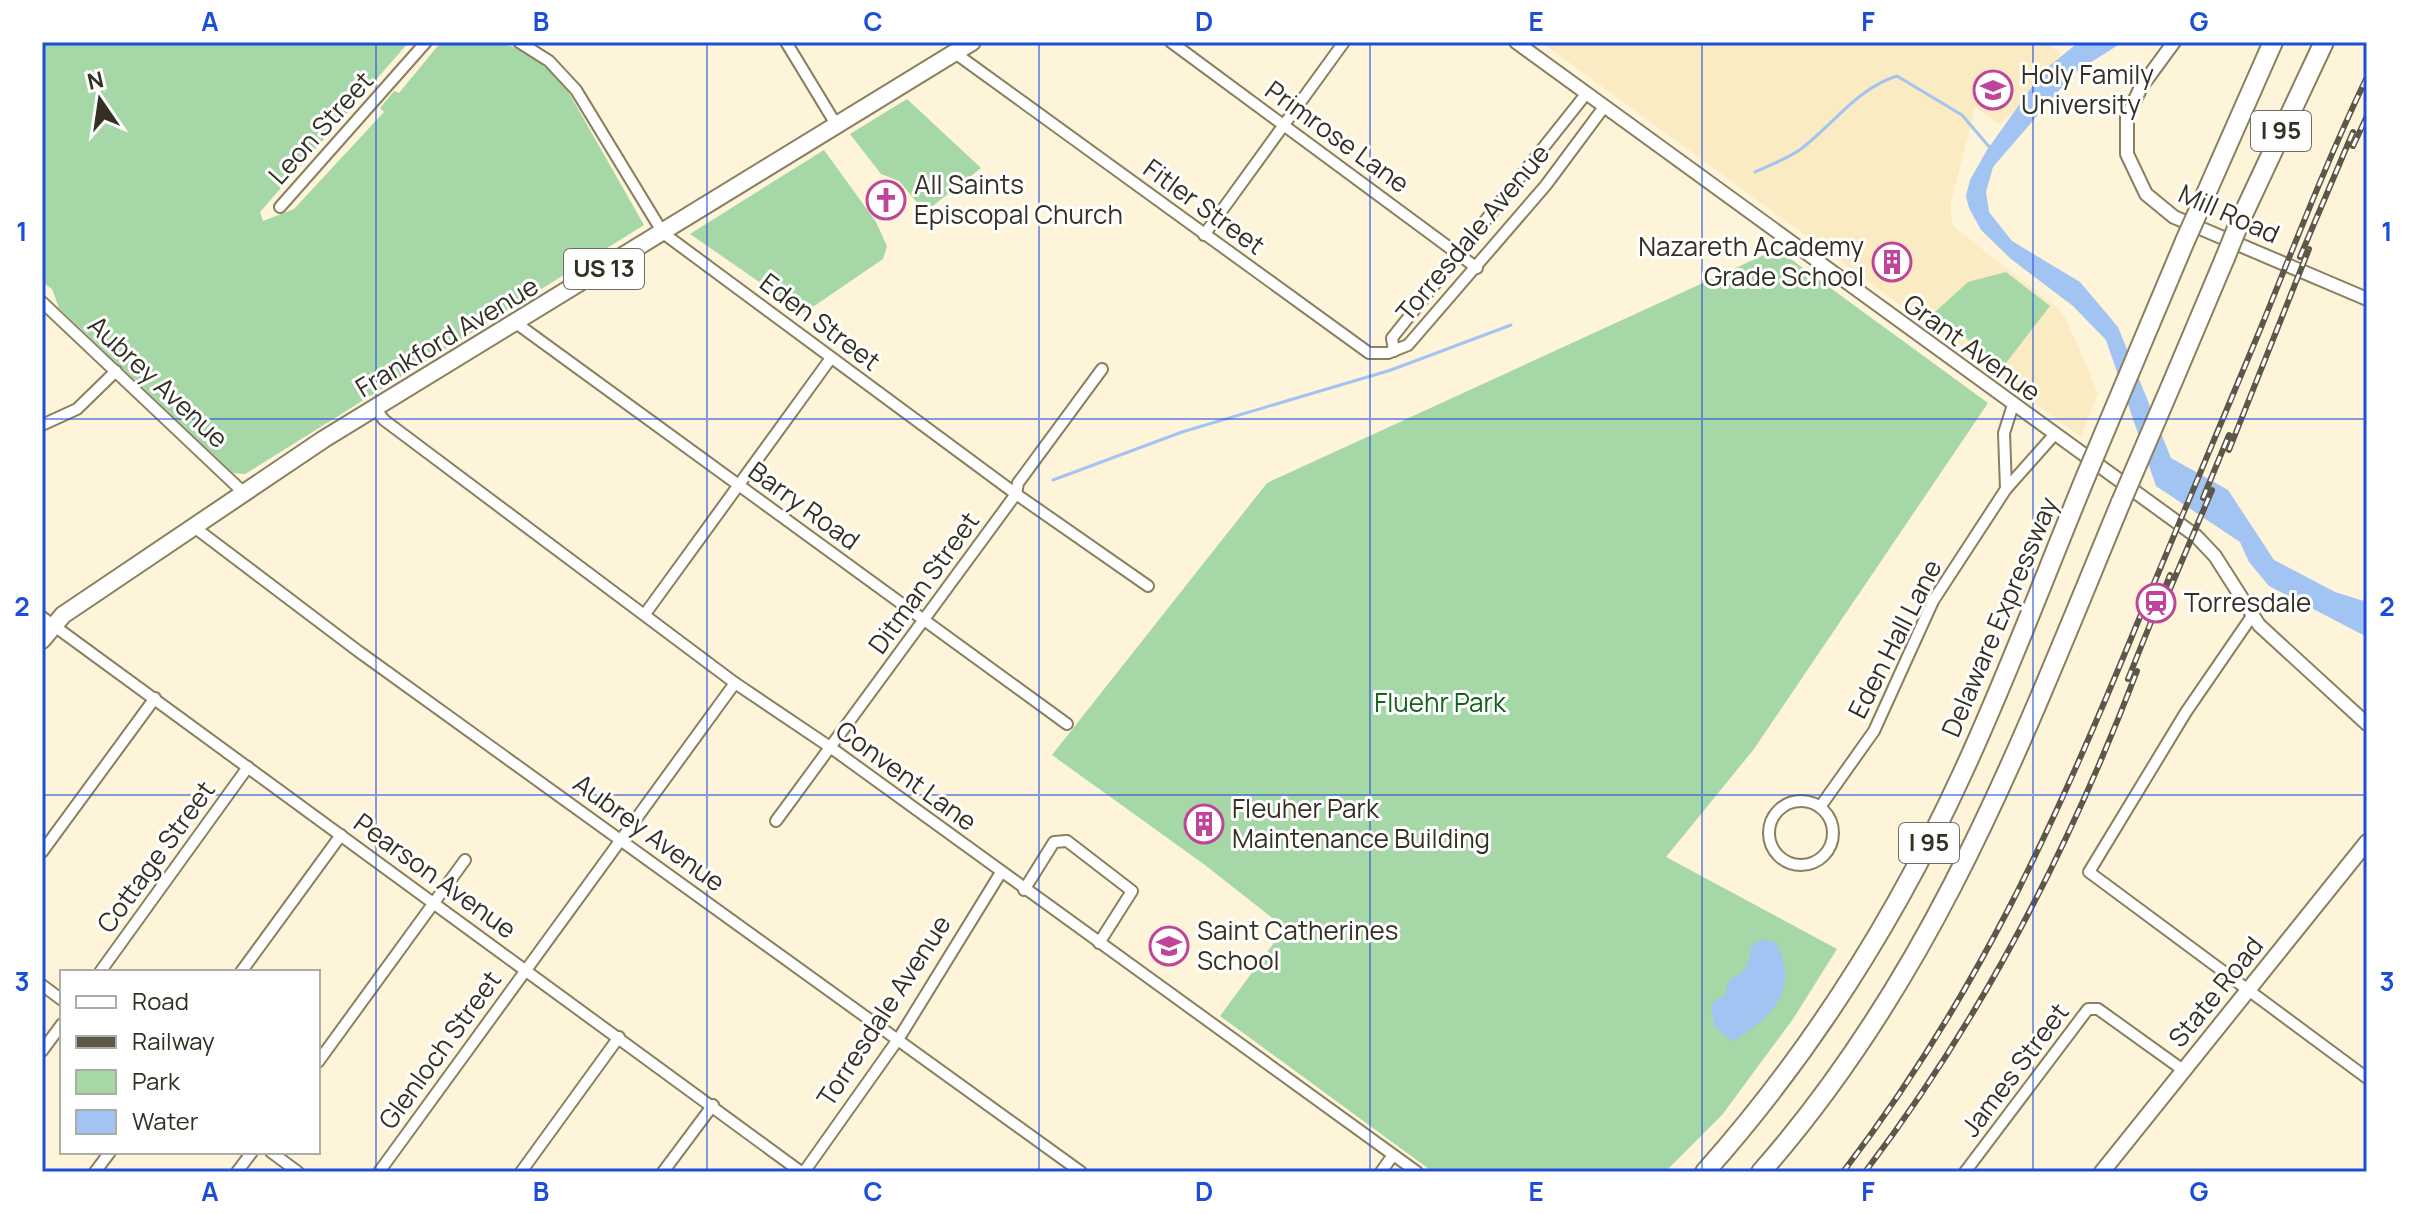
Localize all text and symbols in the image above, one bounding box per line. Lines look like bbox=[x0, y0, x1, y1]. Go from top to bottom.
text: A bbox=[201, 3, 219, 39]
text: B bbox=[533, 3, 549, 39]
text: C bbox=[863, 3, 883, 39]
text: D bbox=[1195, 3, 1213, 39]
text: E bbox=[1528, 3, 1544, 39]
text: F bbox=[1861, 3, 1875, 39]
text: G bbox=[2189, 3, 2209, 39]
place label: Holy Family University bbox=[2021, 56, 2154, 122]
north arrow bbox=[60, 60, 140, 140]
street label: Leon Street bbox=[260, 63, 381, 192]
text: N bbox=[84, 64, 107, 97]
school or university icon: Holy Family University bbox=[1972, 69, 2014, 111]
street label: Primrose Lane bbox=[1258, 72, 1417, 201]
road number: I 95 bbox=[2251, 111, 2311, 151]
street label: Torresdale Avenue bbox=[1387, 136, 1557, 329]
street label: Fitler Street bbox=[1137, 150, 1273, 262]
place label: All Saints Episcopal Church bbox=[914, 166, 1123, 232]
street label: Mill Road bbox=[2173, 175, 2286, 251]
church icon: All Saints Episcopal Church bbox=[865, 179, 907, 221]
text: 1 bbox=[16, 213, 28, 249]
text: 1 bbox=[2381, 213, 2393, 249]
place label: Nazareth Academy Grade School bbox=[1638, 228, 1864, 294]
building icon: Nazareth Academy Grade School bbox=[1871, 241, 1913, 283]
road number: US 13 bbox=[564, 249, 644, 289]
street label: Eden Street bbox=[753, 264, 888, 378]
street label: Frankford Avenue bbox=[348, 267, 545, 405]
street label: Grant Avenue bbox=[1897, 285, 2049, 409]
street label: Aubrey Avenue bbox=[81, 307, 237, 456]
street label: Barry Road bbox=[742, 453, 868, 558]
street label: Delaware Expressway bbox=[1932, 491, 2066, 742]
street label: Ditman Street bbox=[859, 504, 987, 661]
street label: Eden Hall Lane bbox=[1839, 553, 1950, 724]
station icon: Torresdale bbox=[2135, 582, 2177, 624]
place label: Torresdale bbox=[2184, 584, 2311, 620]
text: 2 bbox=[14, 588, 30, 624]
text: 2 bbox=[2379, 588, 2395, 624]
park label: Fluehr Park bbox=[1374, 684, 1507, 720]
street label: Convent Lane bbox=[829, 712, 984, 839]
street label: Aubrey Avenue bbox=[566, 765, 733, 899]
street label: Cottage Street bbox=[88, 773, 223, 940]
place label: Fleuher Park Maintenance Building bbox=[1232, 790, 1490, 856]
building icon: Fleuher Park Maintenance Building bbox=[1183, 803, 1225, 845]
street label: Pearson Avenue bbox=[347, 804, 524, 946]
road number: I 95 bbox=[1899, 823, 1959, 863]
street label: Torresdale Avenue bbox=[808, 908, 959, 1113]
place label: Saint Catherines School bbox=[1197, 912, 1398, 978]
school or university icon: Saint Catherines School bbox=[1148, 925, 1190, 967]
street label: State Road bbox=[2159, 928, 2271, 1054]
text: 3 bbox=[14, 963, 30, 999]
street label: Glenloch Street bbox=[370, 963, 509, 1136]
text: 3 bbox=[2379, 963, 2395, 999]
legend bbox=[60, 970, 320, 1154]
text: Road bbox=[132, 984, 189, 1017]
street label: James Street bbox=[1952, 995, 2076, 1144]
text: Railway bbox=[132, 1024, 215, 1057]
text: Park bbox=[132, 1064, 181, 1097]
text: Water bbox=[132, 1104, 199, 1137]
text: A bbox=[201, 1173, 219, 1209]
text: B bbox=[533, 1173, 549, 1209]
text: C bbox=[863, 1173, 883, 1209]
text: D bbox=[1195, 1173, 1213, 1209]
text: E bbox=[1528, 1173, 1544, 1209]
text: F bbox=[1861, 1173, 1875, 1209]
text: G bbox=[2189, 1173, 2209, 1209]

